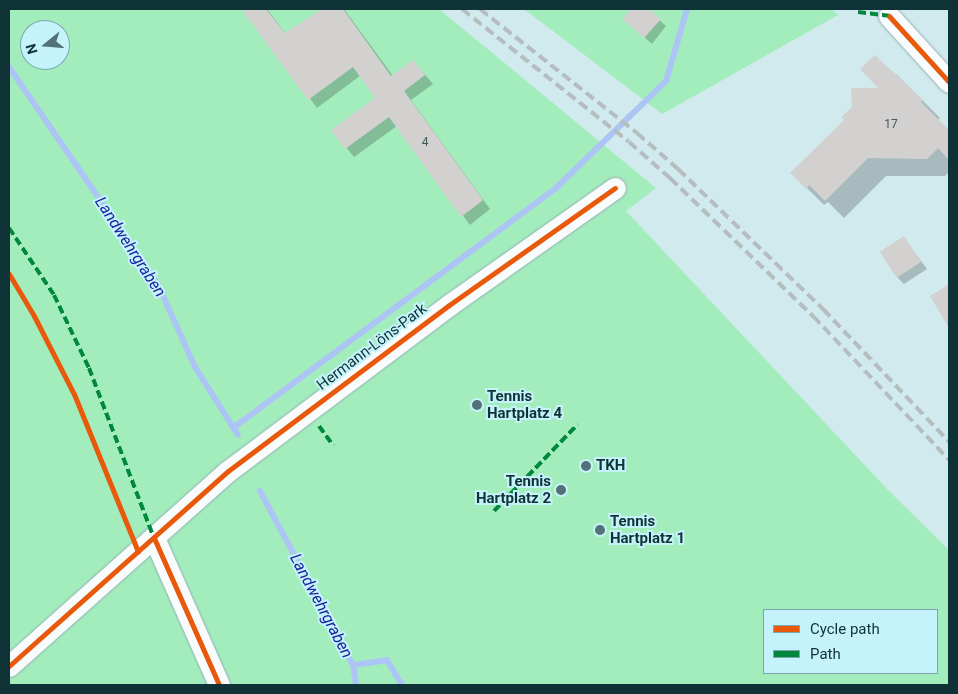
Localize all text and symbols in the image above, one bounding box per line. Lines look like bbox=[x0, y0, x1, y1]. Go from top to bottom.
north arrow bbox=[20, 20, 70, 70]
text: N bbox=[23, 42, 41, 56]
house number: 17 bbox=[884, 118, 898, 132]
house number: 4 bbox=[422, 136, 428, 150]
water label: Landwehrgraben bbox=[91, 193, 169, 301]
street label: Hermann-Löns-Park bbox=[314, 300, 430, 394]
place label: Tennis Hartplatz 4 bbox=[487, 387, 562, 422]
marker: Tennis Hartplatz 4 bbox=[471, 399, 483, 411]
place label: TKH bbox=[596, 457, 625, 475]
marker: TKH bbox=[580, 460, 592, 472]
place label: Tennis Hartplatz 2 bbox=[476, 472, 551, 507]
marker: Tennis Hartplatz 2 bbox=[555, 484, 567, 496]
place label: Tennis Hartplatz 1 bbox=[610, 512, 685, 547]
marker: Tennis Hartplatz 1 bbox=[594, 524, 606, 536]
water label: Landwehrgraben bbox=[285, 551, 357, 661]
legend bbox=[763, 609, 938, 674]
text: Cycle path bbox=[810, 620, 880, 638]
text: Path bbox=[810, 645, 841, 663]

